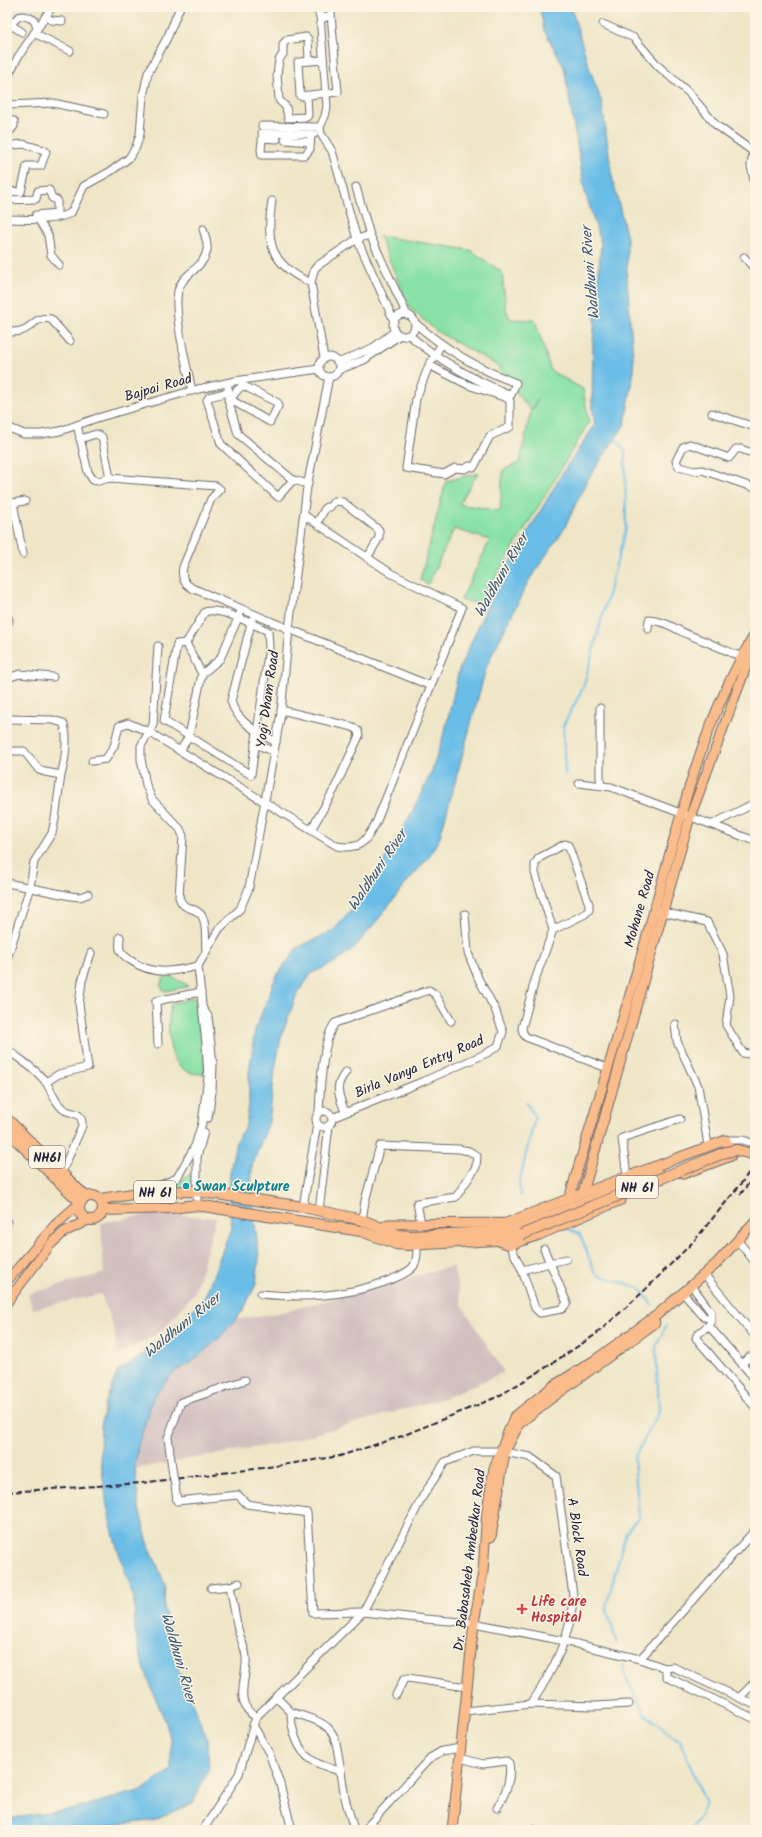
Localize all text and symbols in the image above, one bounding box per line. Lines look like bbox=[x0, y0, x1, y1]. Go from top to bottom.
water label: Waldhuni River bbox=[575, 222, 607, 320]
street label: Bajpai Road bbox=[122, 368, 196, 408]
water label: Waldhuni River bbox=[468, 527, 537, 622]
street label: Yogi Dham Road bbox=[250, 648, 286, 749]
water label: Waldhuni River bbox=[342, 823, 416, 916]
street label: Mohane Road bbox=[619, 867, 662, 950]
street label: Birla Vanya Entry Road bbox=[351, 1029, 488, 1104]
road number: NH61 bbox=[29, 1146, 65, 1168]
place label: Swan Sculpture bbox=[194, 1176, 290, 1198]
road number: NH 61 bbox=[616, 1176, 658, 1198]
road number: NH 61 bbox=[134, 1181, 176, 1203]
marker: Swan Sculpture bbox=[181, 1181, 191, 1191]
water label: Waldhuni River bbox=[139, 1285, 229, 1364]
street label: Dr. Babasaheb Ambedkar Road bbox=[448, 1467, 492, 1652]
street label: A Block Road bbox=[561, 1496, 594, 1579]
place label: Life care Hospital bbox=[531, 1591, 587, 1629]
marker: Life care Hospital bbox=[516, 1603, 528, 1615]
water label: Waldhuni River bbox=[154, 1610, 203, 1709]

